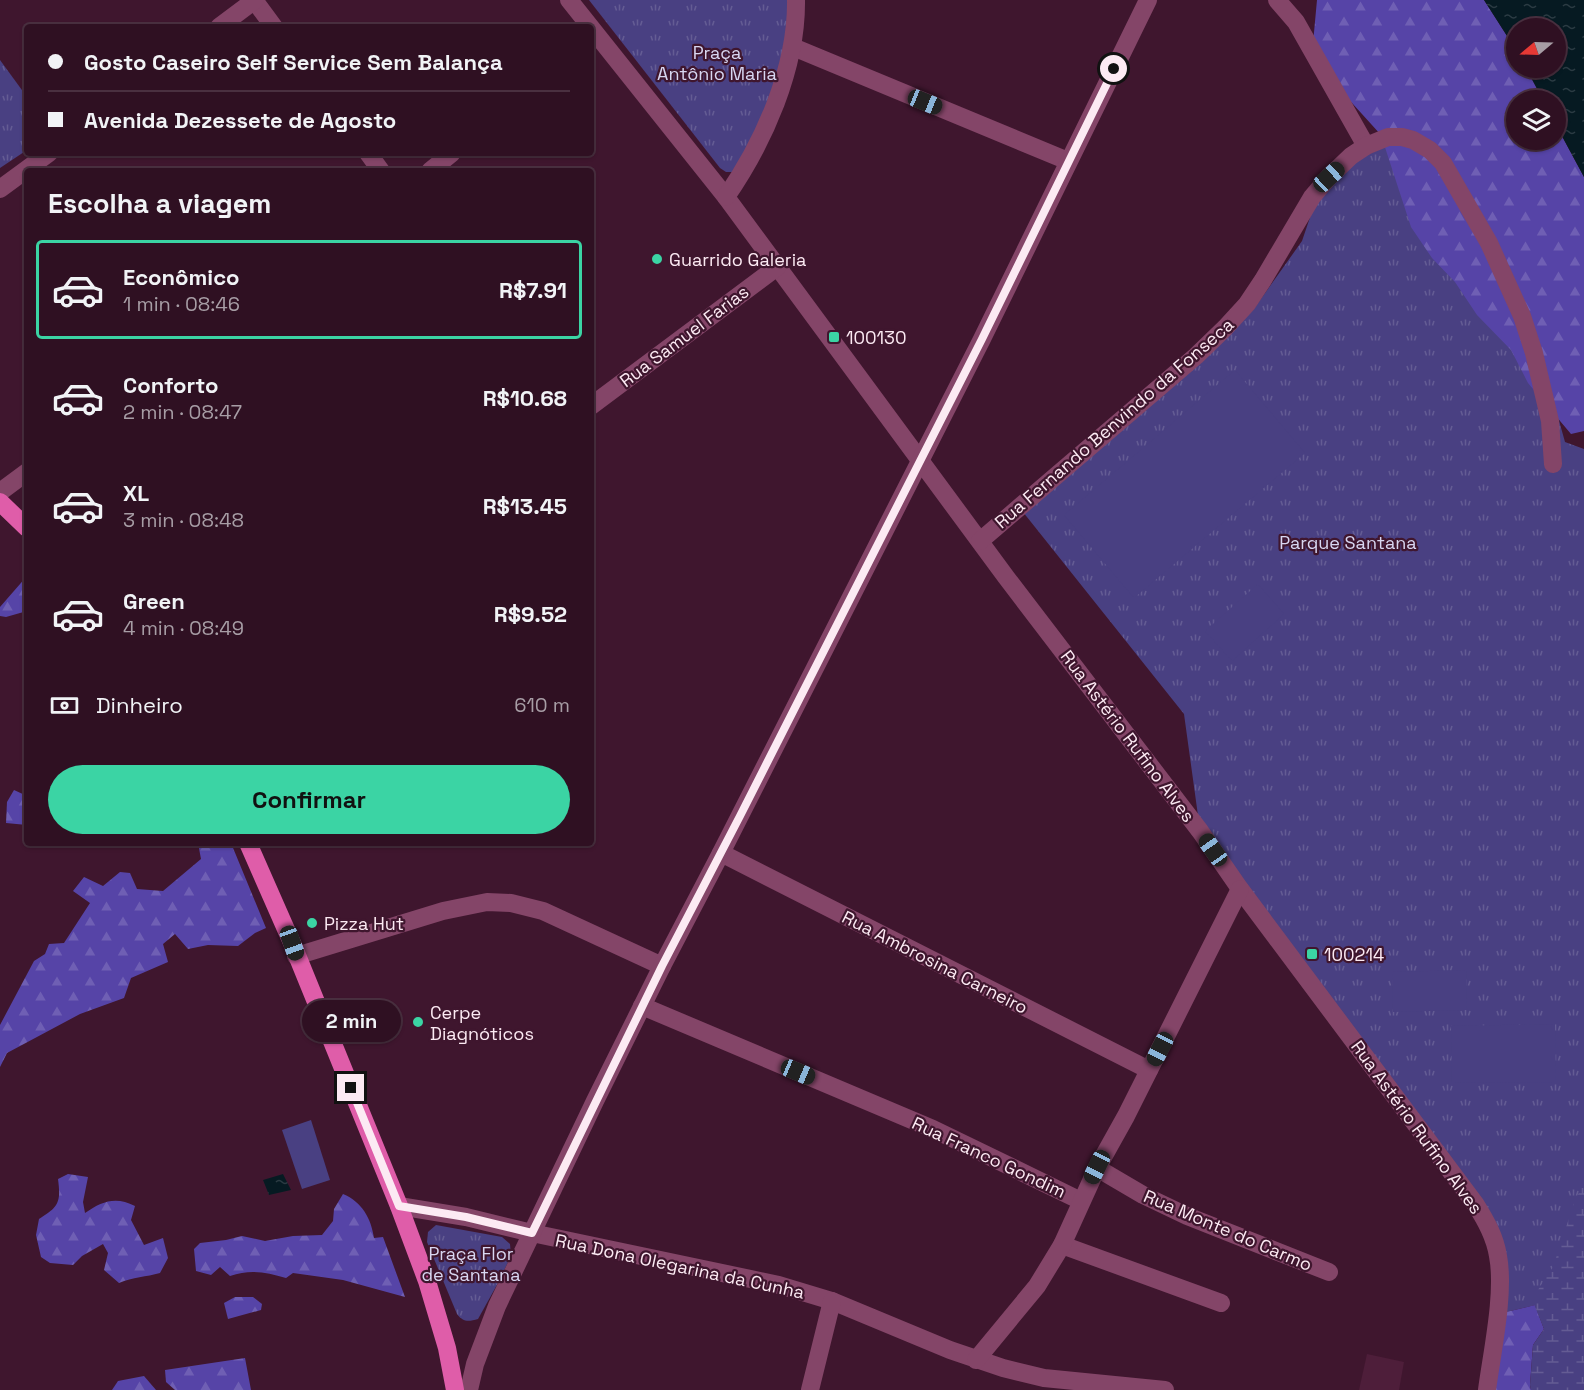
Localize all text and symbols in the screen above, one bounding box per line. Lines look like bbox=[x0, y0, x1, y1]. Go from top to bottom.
north arrow bbox=[1506, 18, 1566, 78]
map controls bbox=[1506, 18, 1566, 150]
park label: Praça Antônio Maria bbox=[657, 41, 777, 85]
text: Gosto Caseiro Self Service Sem Balança bbox=[84, 48, 503, 76]
route start bbox=[1100, 55, 1127, 82]
car bbox=[905, 87, 945, 117]
button: layers bbox=[1506, 90, 1566, 150]
text: Avenida Dezessete de Agosto bbox=[84, 106, 396, 134]
car bbox=[1310, 158, 1348, 196]
text: Escolha a viagem bbox=[48, 186, 271, 221]
place label: Guarrido Galeria bbox=[669, 248, 806, 271]
marker: Guarrido Galeria bbox=[650, 252, 664, 266]
icon: car bbox=[51, 263, 105, 317]
text: Econômico bbox=[123, 263, 240, 291]
text: R$7.91 bbox=[499, 276, 567, 304]
street label: Rua Samuel Farias bbox=[615, 280, 753, 392]
text: 1 min · 08:46 bbox=[123, 291, 240, 317]
street label: Rua Fernando Benvindo da Fonseca bbox=[990, 313, 1238, 533]
place label: 100130 bbox=[846, 326, 907, 349]
marker: 100130 bbox=[827, 330, 841, 344]
icon: car bbox=[51, 371, 105, 425]
text: Conforto bbox=[123, 371, 218, 399]
text: R$10.68 bbox=[483, 384, 567, 412]
text: 2 min · 08:47 bbox=[123, 399, 242, 425]
icon: car bbox=[51, 479, 105, 533]
text: XL bbox=[123, 479, 149, 507]
text: R$13.45 bbox=[483, 492, 567, 520]
text: 3 min · 08:48 bbox=[123, 507, 244, 533]
park label: Parque Santana bbox=[1279, 531, 1417, 554]
icon: car bbox=[51, 587, 105, 641]
text: Green bbox=[123, 587, 185, 615]
text: R$9.52 bbox=[494, 600, 567, 628]
text: 4 min · 08:49 bbox=[123, 615, 244, 641]
street label: Rua Astério Rufino Alves bbox=[1056, 645, 1200, 827]
icon: cash bbox=[48, 689, 81, 722]
text: Dinheiro bbox=[96, 691, 183, 719]
text: 610 m bbox=[514, 692, 570, 718]
button: Confirmar bbox=[48, 765, 570, 834]
car bbox=[1195, 830, 1231, 870]
street label: Rua Ambrosina Carneiro bbox=[838, 905, 1032, 1019]
place label: Pizza Hut bbox=[324, 912, 404, 935]
marker: Pizza Hut bbox=[305, 916, 319, 930]
car bbox=[277, 923, 307, 963]
place label: 100214 bbox=[1324, 943, 1384, 966]
marker: 100214 bbox=[1305, 947, 1319, 961]
callout: 2 min bbox=[302, 1001, 400, 1043]
place label: Cerpe Diagnóticos bbox=[430, 1001, 534, 1045]
text: 2 min bbox=[326, 1008, 377, 1034]
marker: Cerpe Diagnóticos bbox=[411, 1015, 425, 1029]
car bbox=[1144, 1029, 1176, 1069]
street label: Rua Astério Rufino Alves bbox=[1346, 1036, 1488, 1218]
car bbox=[778, 1057, 818, 1087]
route end bbox=[337, 1074, 364, 1101]
street label: Rua Franco Gondim bbox=[908, 1111, 1070, 1203]
car bbox=[1081, 1147, 1113, 1187]
street label: Rua Monte do Carmo bbox=[1140, 1184, 1316, 1276]
street label: Rua Dona Olegarina da Cunha bbox=[553, 1228, 807, 1304]
park label: Praça Flor de Santana bbox=[422, 1242, 521, 1286]

